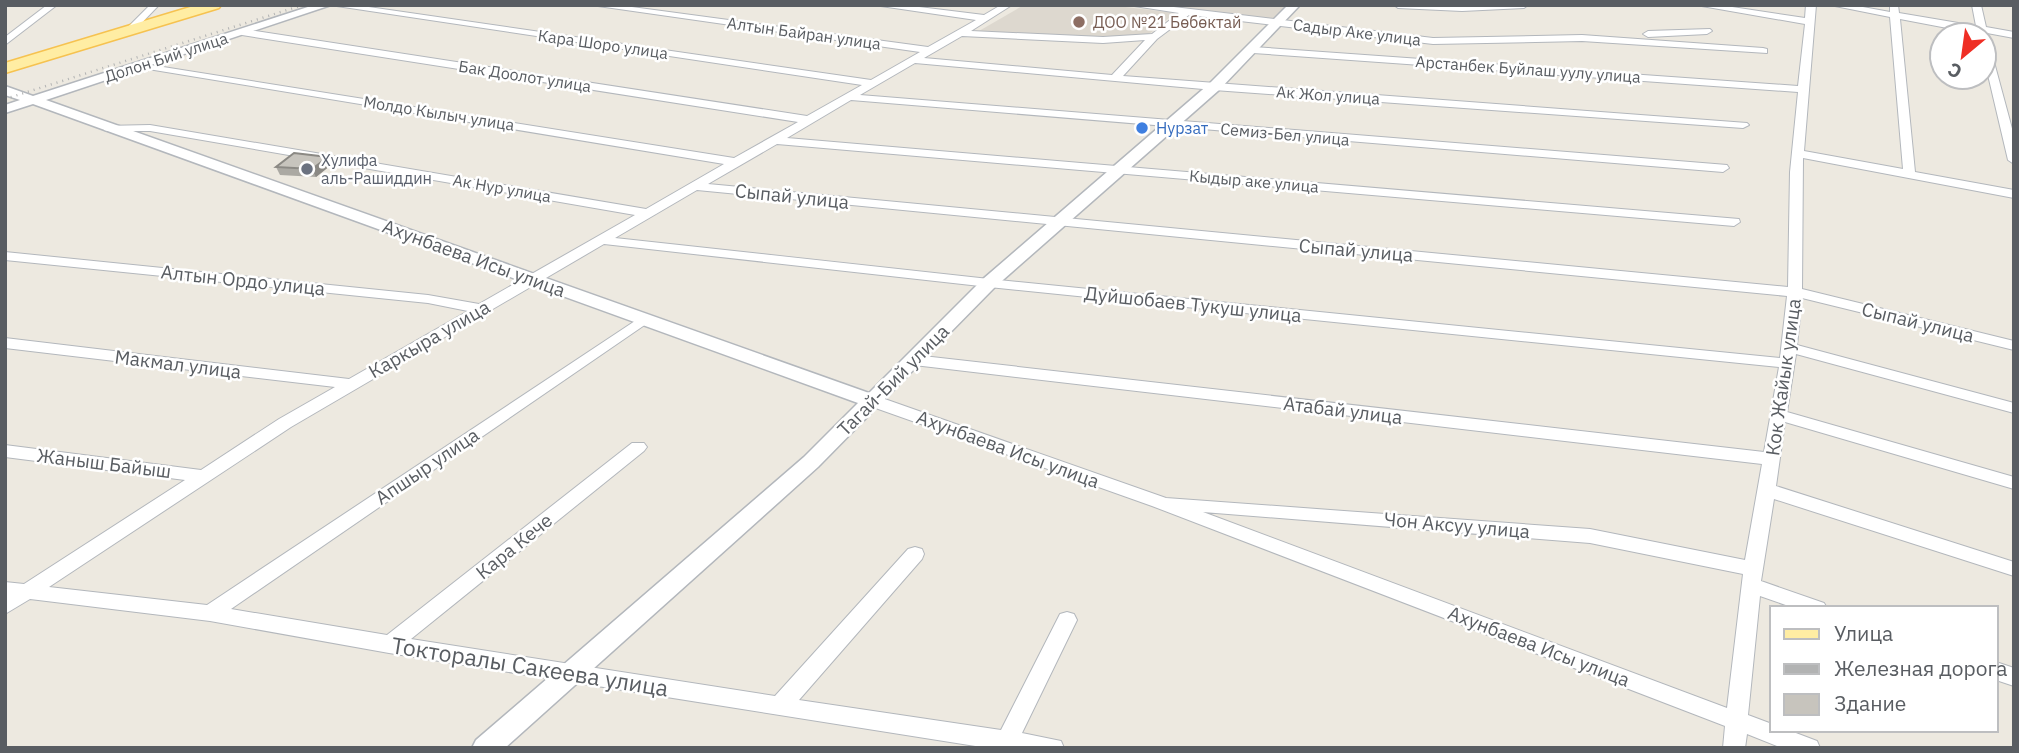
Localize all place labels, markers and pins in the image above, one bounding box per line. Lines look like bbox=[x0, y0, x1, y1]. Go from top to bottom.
place label: ДОО №21 Бөбөктай bbox=[1093, 12, 1241, 32]
marker: ДОО №21 Бөбөктай bbox=[1071, 14, 1087, 30]
place label: Нурзат bbox=[1156, 118, 1209, 138]
marker: Нурзат bbox=[1134, 120, 1150, 136]
place label: Хулифа аль-Рашиддин bbox=[321, 150, 432, 188]
marker: Хулифа аль-Рашиддин bbox=[299, 161, 315, 177]

